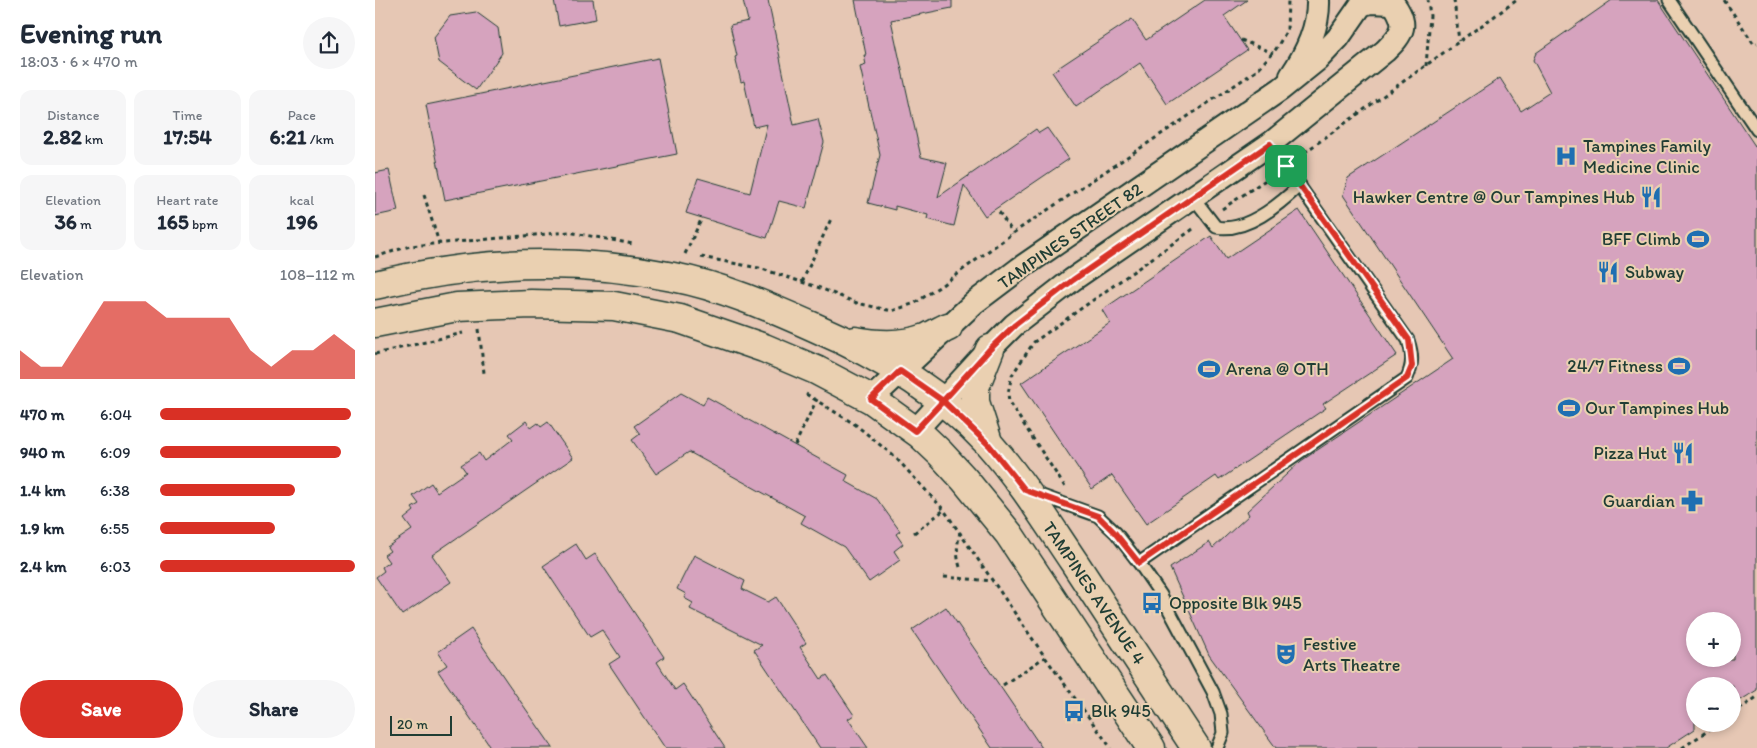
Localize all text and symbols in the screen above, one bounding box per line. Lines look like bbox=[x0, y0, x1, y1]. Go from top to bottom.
text: Evening run bbox=[20, 16, 162, 50]
button: share bbox=[303, 17, 355, 69]
text: 18:03 · 6 × 470 m bbox=[20, 52, 138, 71]
text: Distance bbox=[47, 107, 99, 124]
text: Time bbox=[173, 107, 202, 124]
text: Pace bbox=[288, 107, 316, 124]
text: 2.82 bbox=[43, 124, 82, 149]
text: 17:54 bbox=[163, 124, 212, 149]
text: 6:21 bbox=[270, 124, 307, 149]
text: km bbox=[82, 131, 103, 148]
text: /km bbox=[307, 131, 334, 148]
place label: Tampines Family Medicine Clinic bbox=[1583, 135, 1711, 178]
hospital icon: Tampines Family Medicine Clinic bbox=[1553, 143, 1579, 169]
pin bbox=[1265, 145, 1307, 187]
icon: arrive bbox=[1272, 152, 1300, 180]
street label: TAMPINES STREET 82 bbox=[993, 177, 1147, 294]
restaurant icon: Hawker Centre @ Our Tampines Hub bbox=[1638, 184, 1664, 210]
place label: Hawker Centre @ Our Tampines Hub bbox=[1353, 186, 1635, 208]
text: Elevation bbox=[45, 192, 101, 209]
text: Heart rate bbox=[157, 192, 218, 209]
text: kcal bbox=[289, 192, 314, 209]
text: 36 bbox=[54, 209, 77, 234]
text: 165 bbox=[157, 209, 189, 234]
text: 196 bbox=[286, 209, 318, 234]
text: m bbox=[77, 216, 92, 233]
text: bpm bbox=[189, 216, 218, 233]
sports icon: BFF Climb bbox=[1685, 226, 1711, 252]
place label: BFF Climb bbox=[1602, 228, 1681, 250]
restaurant icon: Subway bbox=[1595, 259, 1621, 285]
place label: Subway bbox=[1625, 261, 1685, 283]
text: Elevation bbox=[20, 265, 84, 284]
text: 108–112 m bbox=[280, 265, 355, 284]
sports icon: 24/7 Fitness bbox=[1666, 353, 1692, 379]
place label: 24/7 Fitness bbox=[1567, 355, 1663, 377]
sports icon: Arena @ OTH bbox=[1196, 356, 1222, 382]
place label: Arena @ OTH bbox=[1226, 358, 1329, 380]
sports icon: Our Tampines Hub bbox=[1556, 395, 1582, 421]
place label: Our Tampines Hub bbox=[1585, 397, 1729, 419]
text: 470 m bbox=[20, 405, 64, 424]
text: 6:04 bbox=[100, 405, 132, 424]
restaurant icon: Pizza Hut bbox=[1670, 440, 1696, 466]
place label: Pizza Hut bbox=[1593, 442, 1667, 464]
text: 940 m bbox=[20, 443, 65, 462]
text: 6:09 bbox=[100, 443, 131, 462]
text: 1.4 km bbox=[20, 481, 66, 500]
text: 6:38 bbox=[100, 481, 130, 500]
pharmacy icon: Guardian bbox=[1679, 488, 1705, 514]
place label: Guardian bbox=[1603, 490, 1675, 512]
street label: TAMPINES AVENUE 4 bbox=[1038, 517, 1150, 669]
text: 1.9 km bbox=[20, 519, 64, 538]
text: 6:55 bbox=[100, 519, 129, 538]
text: 2.4 km bbox=[20, 557, 67, 576]
text: 6:03 bbox=[100, 557, 131, 576]
bus stop icon: Opposite Blk 945 bbox=[1139, 590, 1165, 616]
place label: Opposite Blk 945 bbox=[1169, 592, 1302, 614]
map controls bbox=[1686, 612, 1741, 732]
button: + bbox=[1686, 612, 1741, 667]
place label: Festive Arts Theatre bbox=[1303, 633, 1400, 676]
theatre icon: Festive Arts Theatre bbox=[1273, 641, 1299, 667]
button: − bbox=[1686, 677, 1741, 732]
button: Save bbox=[20, 680, 183, 738]
button: Share bbox=[193, 680, 355, 738]
bus stop icon: Blk 945 bbox=[1061, 698, 1087, 724]
place label: Blk 945 bbox=[1091, 700, 1151, 722]
scale bar bbox=[390, 713, 453, 736]
text: 20 m bbox=[397, 716, 428, 733]

